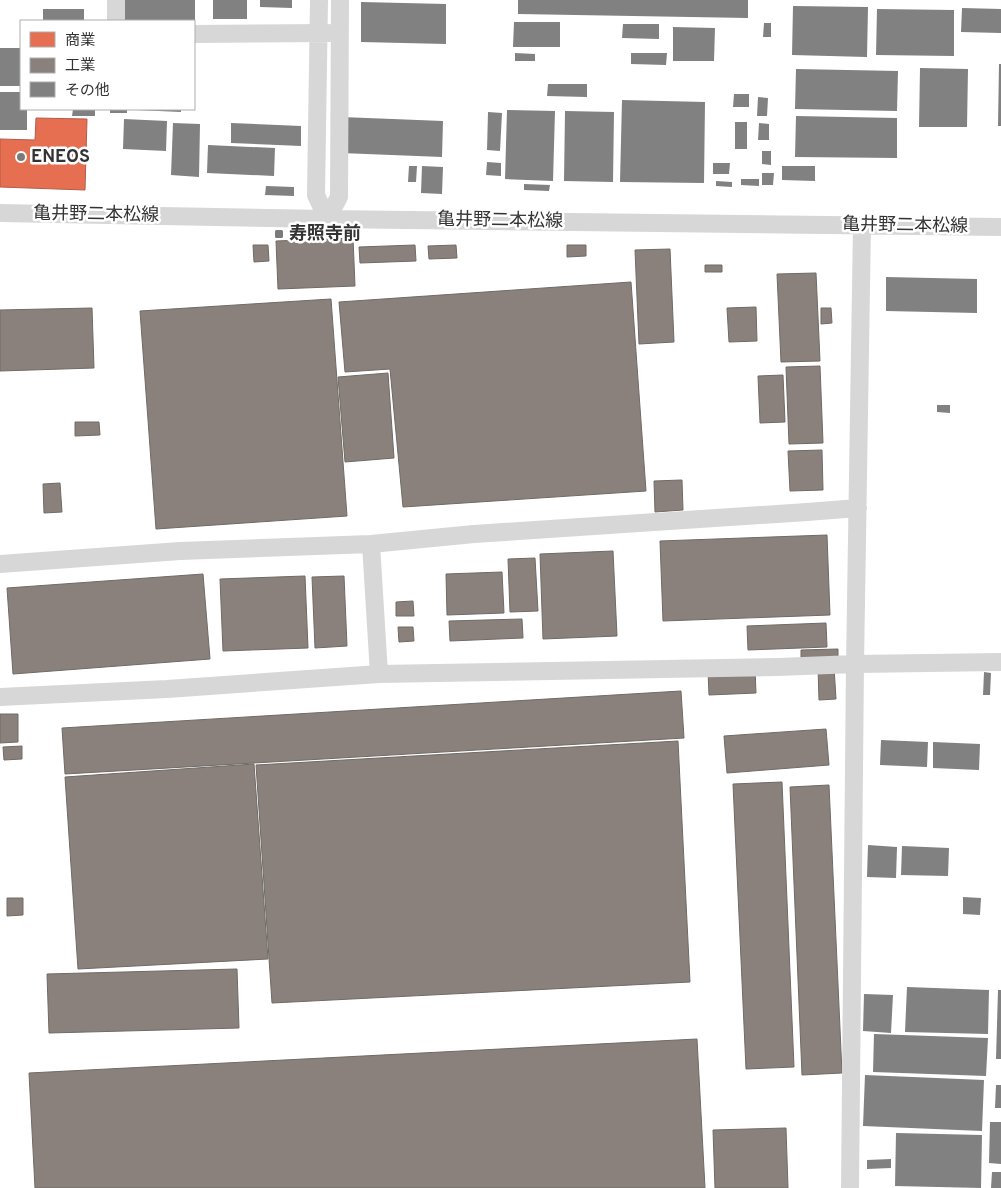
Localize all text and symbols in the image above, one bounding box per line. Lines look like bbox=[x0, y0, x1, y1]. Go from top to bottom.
legend bbox=[20, 20, 195, 110]
text: 商業 bbox=[65, 32, 95, 51]
text: 工業 bbox=[65, 57, 95, 76]
text: その他 bbox=[65, 82, 110, 101]
place label: ENEOS bbox=[31, 146, 90, 169]
marker: ENEOS bbox=[15, 151, 27, 163]
street label: 亀井野二本松線 bbox=[33, 202, 159, 228]
street label: 亀井野二本松線 bbox=[437, 208, 563, 234]
street label: 亀井野二本松線 bbox=[842, 213, 968, 239]
place label: 寿照寺前 bbox=[289, 223, 361, 246]
marker: 寿照寺前 bbox=[273, 228, 285, 240]

